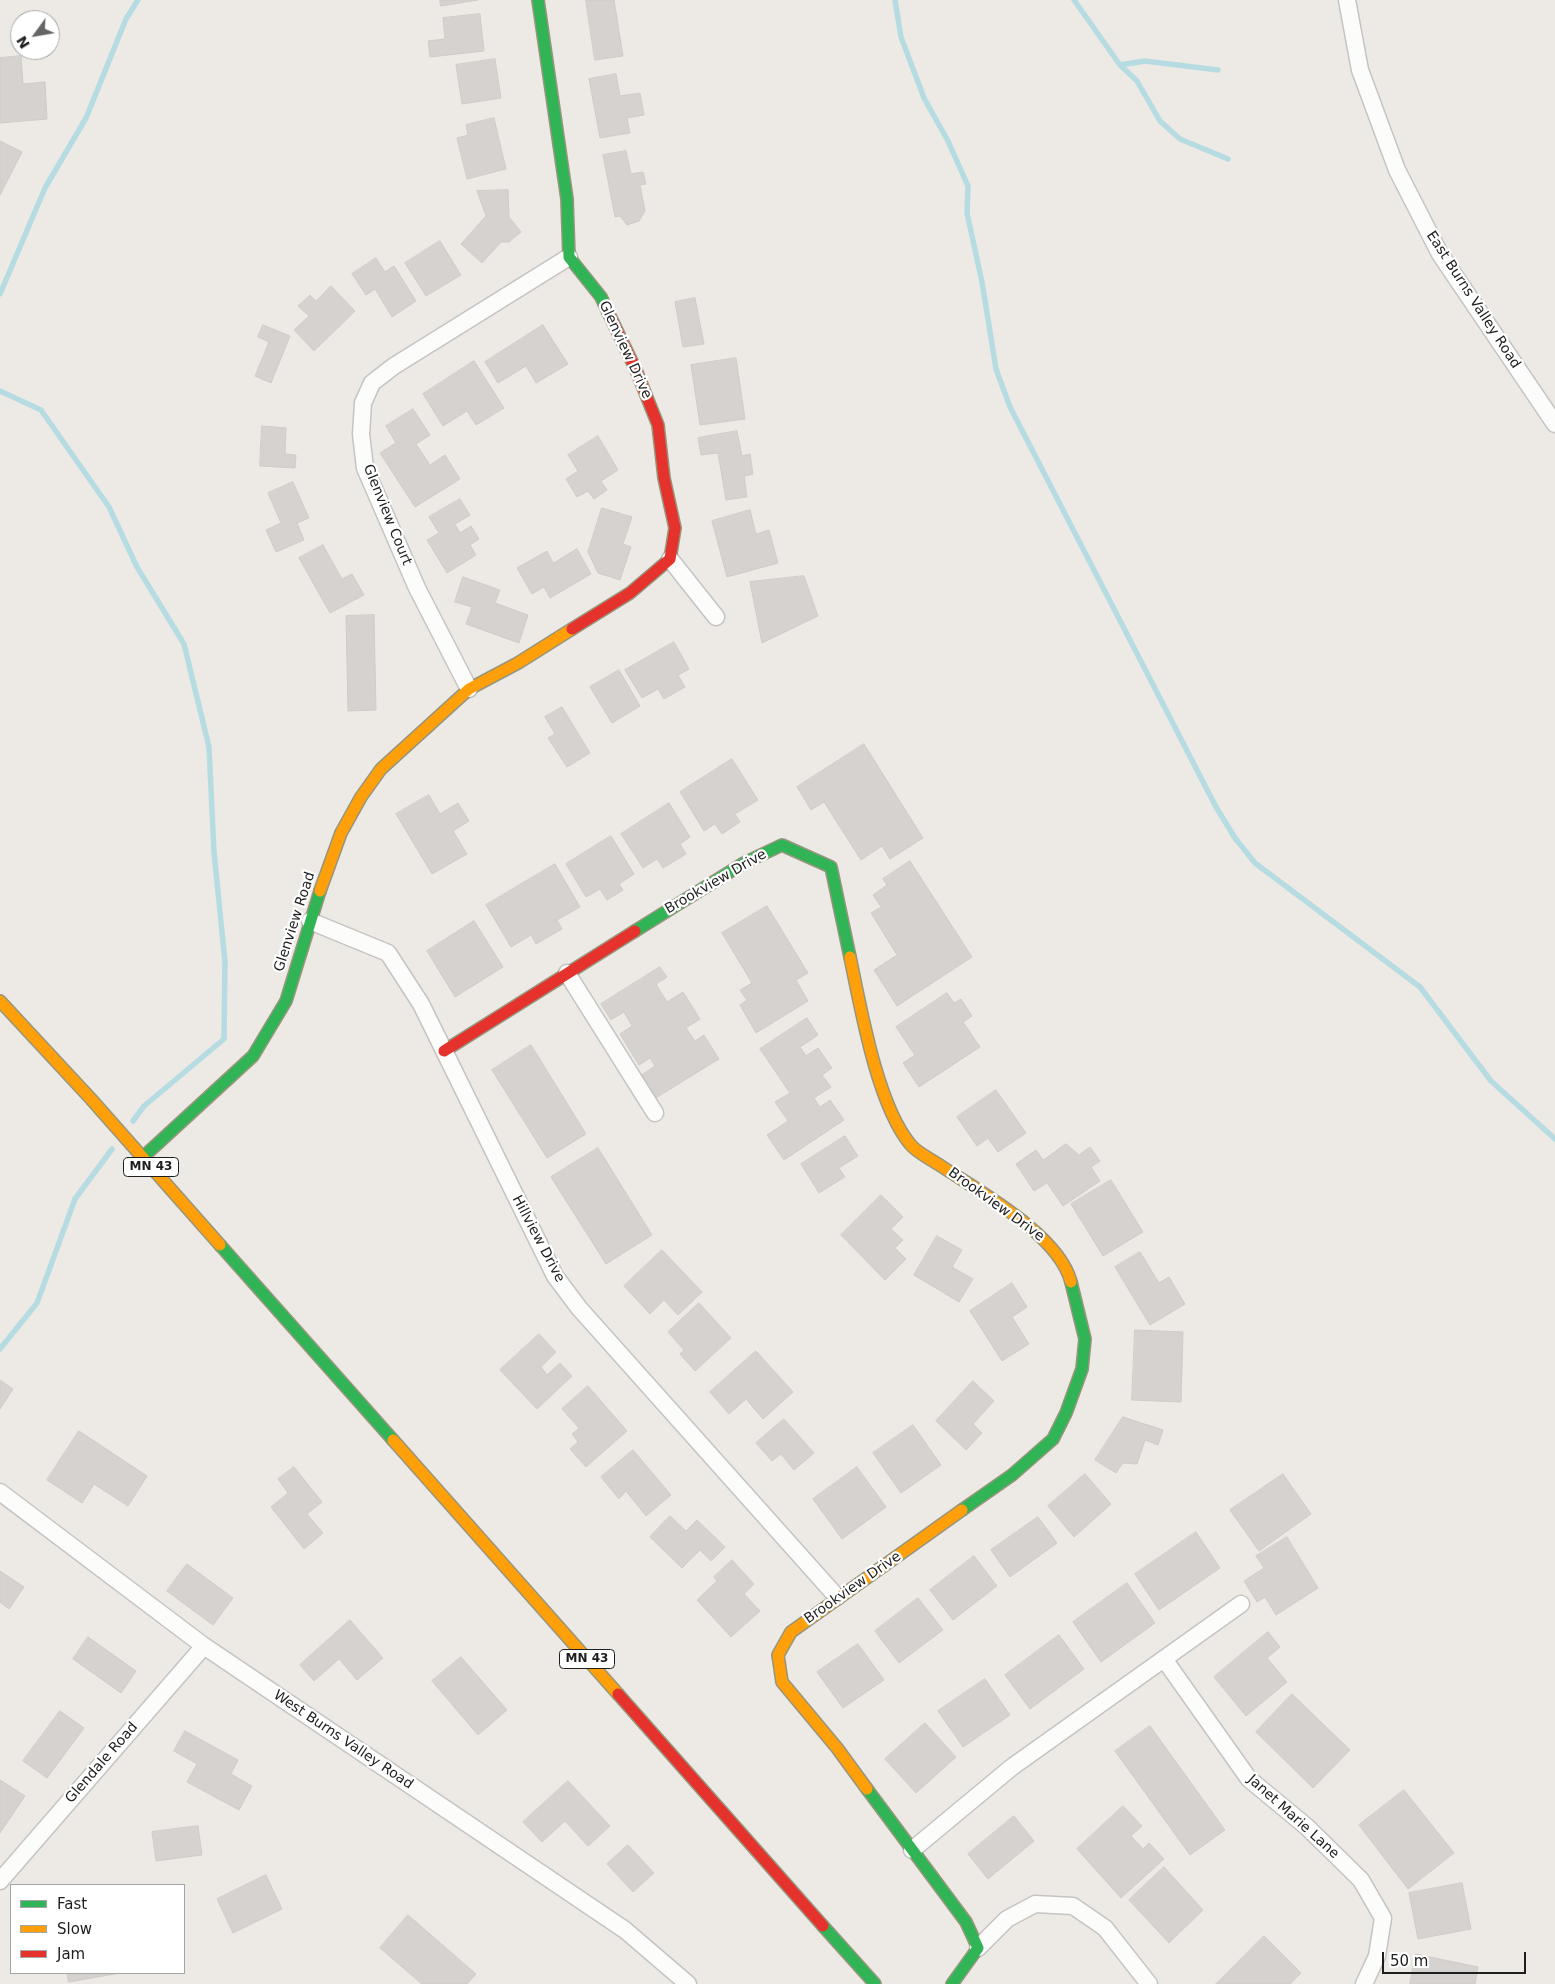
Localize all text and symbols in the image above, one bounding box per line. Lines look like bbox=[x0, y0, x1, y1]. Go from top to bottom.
north arrow bbox=[10, 10, 60, 60]
text: N bbox=[13, 33, 33, 52]
street label: East Burns Valley Road bbox=[1422, 228, 1524, 372]
street label: Glenview Drive bbox=[595, 298, 655, 402]
street label: Glenview Court bbox=[359, 462, 415, 568]
street label: Brookview Drive bbox=[662, 846, 770, 918]
street label: Glenview Road bbox=[271, 870, 319, 974]
road number: MN 43 bbox=[124, 1158, 178, 1176]
street label: Brookview Drive bbox=[945, 1165, 1047, 1245]
street label: Hillview Drive bbox=[508, 1193, 568, 1285]
street label: Brookview Drive bbox=[801, 1548, 905, 1628]
road number: MN 43 bbox=[560, 1650, 614, 1668]
street label: West Burns Valley Road bbox=[270, 1687, 416, 1793]
street label: Glendale Road bbox=[62, 1719, 142, 1807]
street label: Janet Marie Lane bbox=[1244, 1771, 1342, 1863]
legend bbox=[10, 1884, 185, 1974]
text: Fast bbox=[57, 1895, 87, 1913]
text: Slow bbox=[57, 1920, 92, 1938]
scale bar bbox=[1385, 1942, 1529, 1974]
text: Jam bbox=[57, 1945, 85, 1963]
text: 50 m bbox=[1390, 1952, 1428, 1970]

